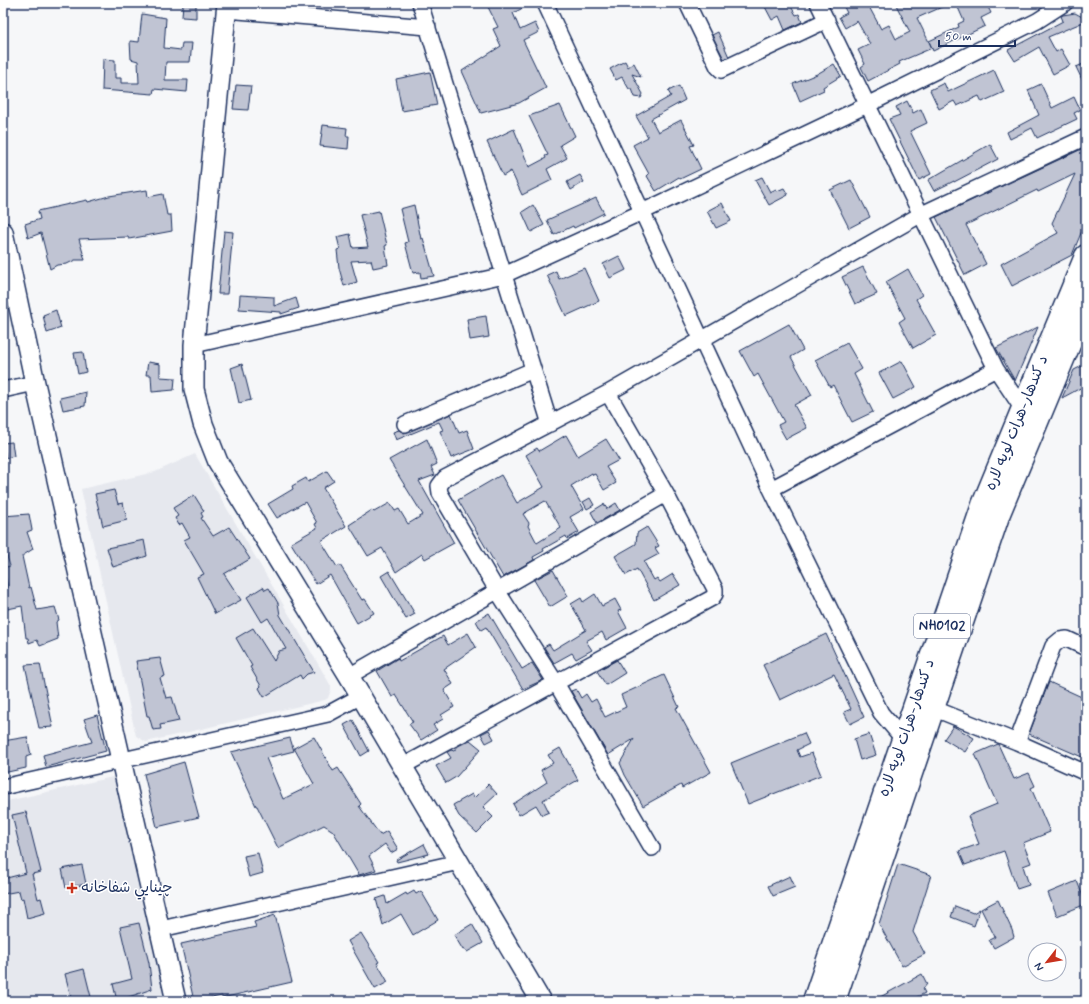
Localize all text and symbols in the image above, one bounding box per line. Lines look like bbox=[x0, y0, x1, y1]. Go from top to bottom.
scale bar bbox=[939, 22, 1015, 48]
text: 50 m bbox=[945, 29, 972, 45]
street label: د کندهار-هرات لويه لاره bbox=[981, 352, 1053, 494]
road number: NH0102 bbox=[914, 614, 970, 638]
street label: د کندهار-هرات لويه لاره bbox=[874, 657, 940, 799]
place label: چينايي شفاخانه bbox=[81, 878, 173, 900]
marker: چينايي شفاخانه bbox=[66, 882, 78, 894]
north arrow bbox=[1027, 942, 1067, 982]
text: N bbox=[1031, 960, 1047, 973]

